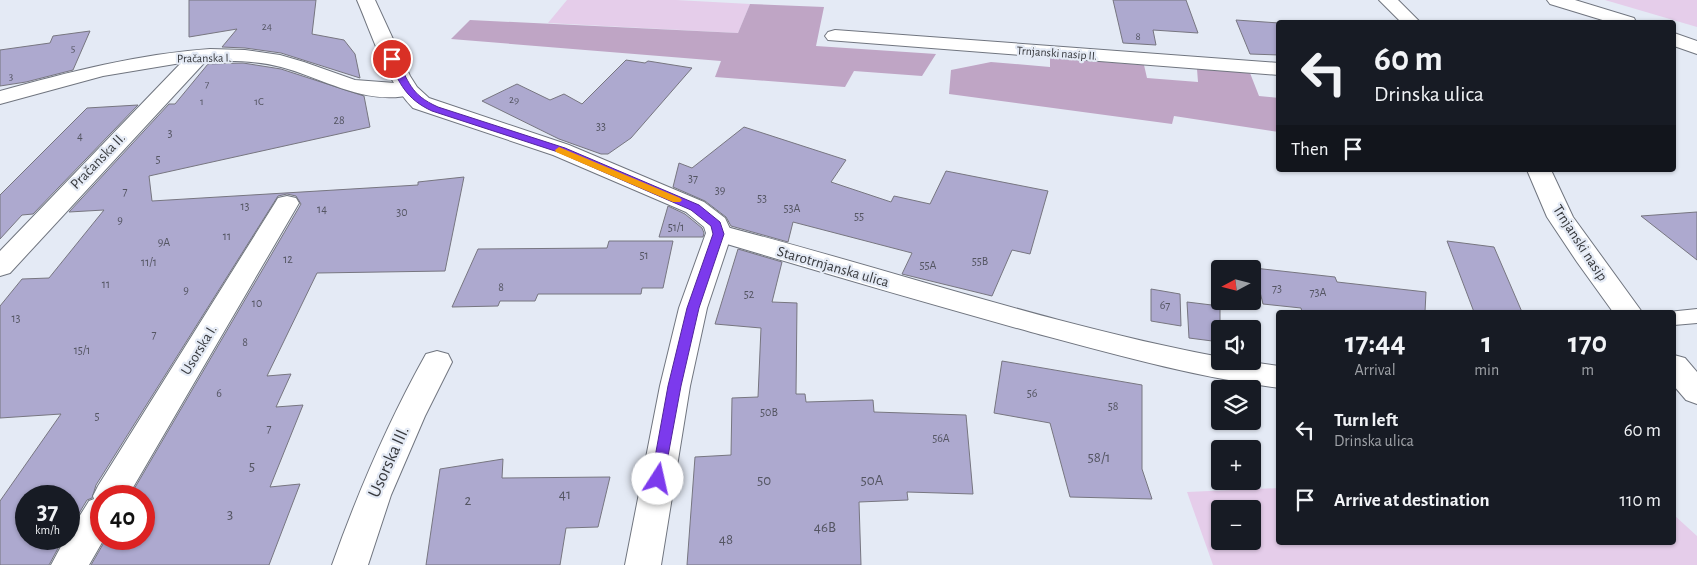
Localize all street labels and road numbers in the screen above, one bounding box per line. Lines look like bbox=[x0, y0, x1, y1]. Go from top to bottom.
street label: Trnjanski nasip II. bbox=[1016, 44, 1098, 63]
street label: Pračanska I. bbox=[177, 52, 231, 64]
street label: Pračanska II. bbox=[68, 130, 128, 192]
street label: Trnjanski nasip bbox=[1550, 202, 1610, 284]
street label: Starotrnjanska ulica bbox=[775, 244, 891, 290]
street label: Usorska I. bbox=[178, 322, 220, 378]
street label: Usorska III. bbox=[365, 424, 413, 500]

